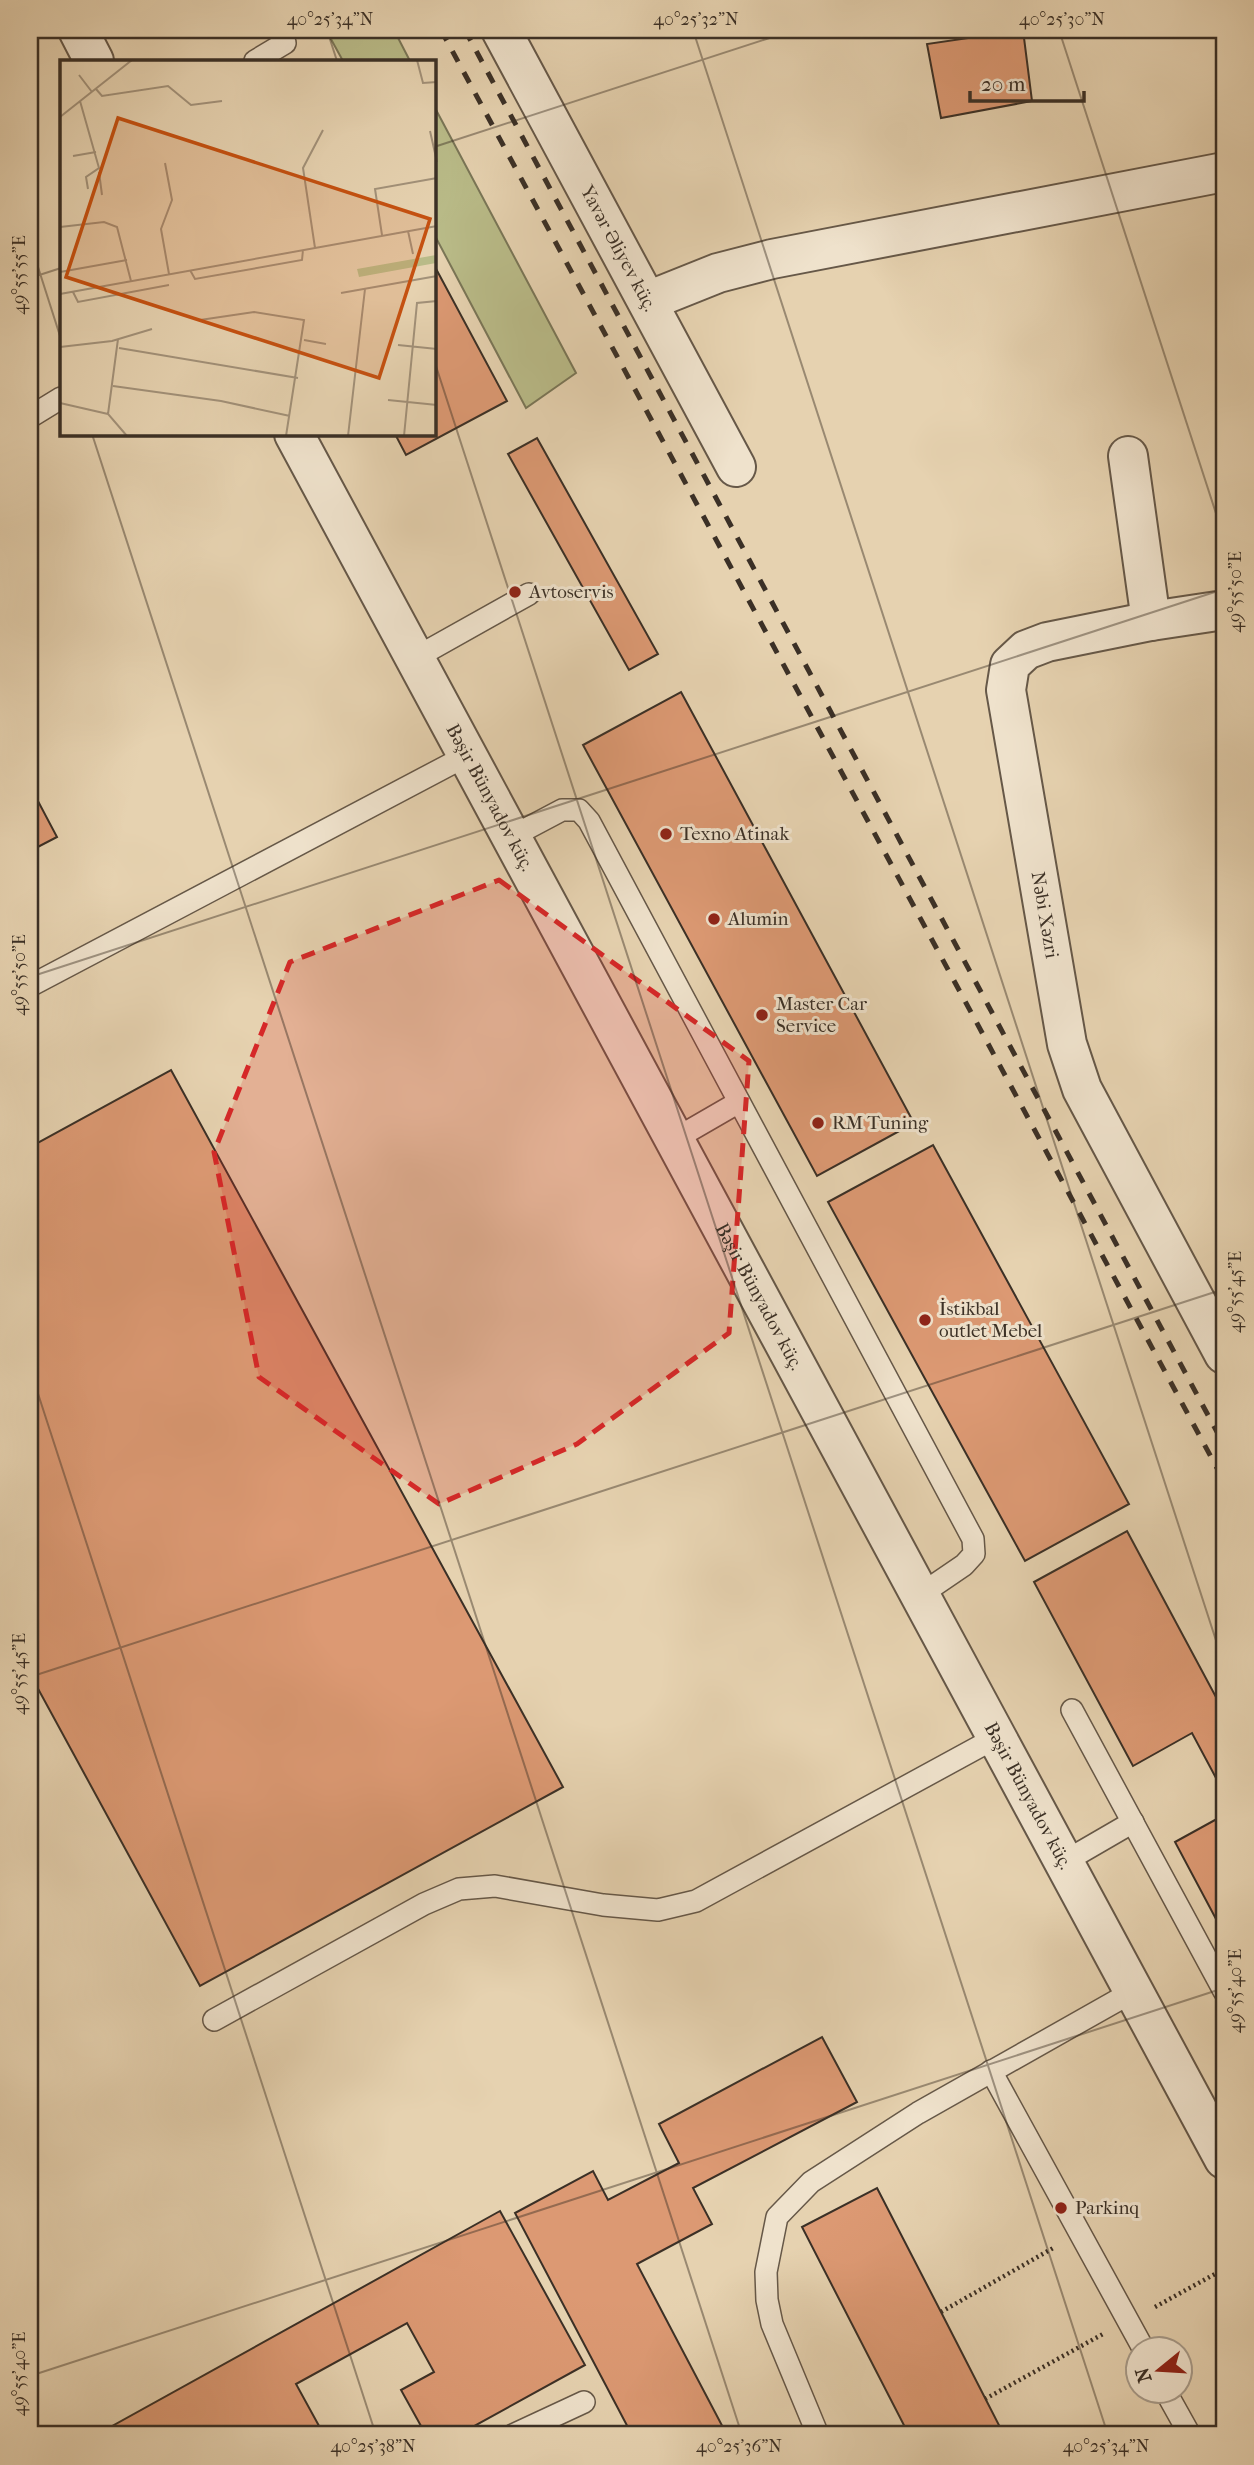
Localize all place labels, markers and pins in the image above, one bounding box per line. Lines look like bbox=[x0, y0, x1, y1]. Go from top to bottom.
place label: Avtoservis bbox=[528, 581, 614, 603]
marker: Avtoservis bbox=[507, 584, 523, 600]
place label: Texno Atinak bbox=[680, 823, 789, 845]
marker: Texno Atinak bbox=[658, 826, 674, 842]
place label: Alumin bbox=[727, 908, 789, 930]
marker: Alumin bbox=[706, 911, 722, 927]
place label: Master Car Service bbox=[776, 993, 868, 1037]
marker: Master Car Service bbox=[754, 1007, 770, 1023]
place label: RM Tuning bbox=[832, 1112, 929, 1134]
marker: RM Tuning bbox=[810, 1115, 826, 1131]
place label: İstikbal outlet Mebel bbox=[939, 1298, 1042, 1342]
marker: İstikbal outlet Mebel bbox=[917, 1312, 933, 1328]
place label: Parkinq bbox=[1075, 2197, 1140, 2219]
marker: Parkinq bbox=[1053, 2200, 1069, 2216]

